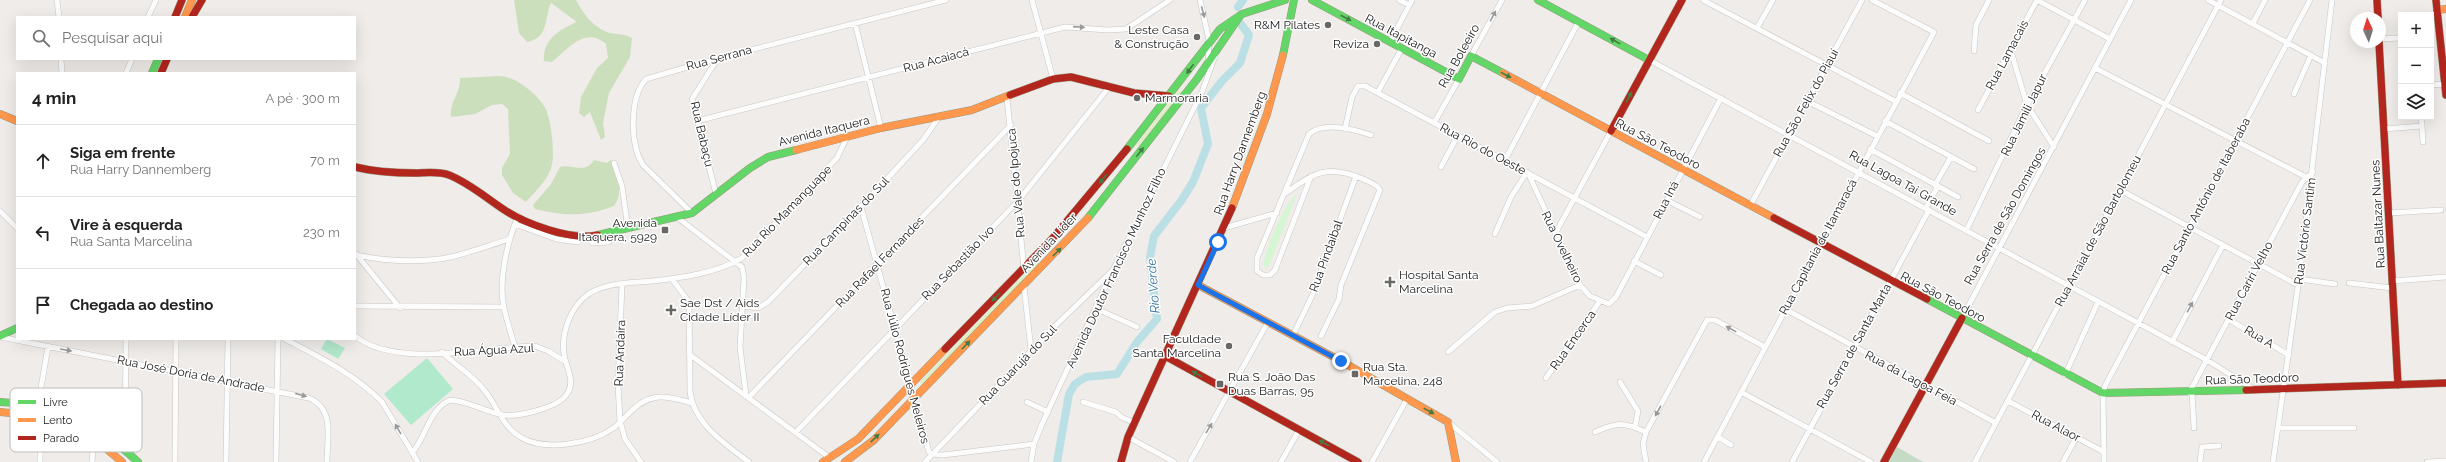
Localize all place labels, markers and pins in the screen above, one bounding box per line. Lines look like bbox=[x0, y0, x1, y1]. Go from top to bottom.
place label: R&M Pilates bbox=[1254, 18, 1320, 32]
marker: R&M Pilates bbox=[1323, 20, 1333, 30]
place label: Leste Casa & Construção bbox=[1114, 23, 1189, 51]
marker: Leste Casa & Construção bbox=[1192, 32, 1202, 42]
place label: Reviza bbox=[1333, 37, 1369, 51]
marker: Reviza bbox=[1372, 39, 1382, 49]
place label: Marmoraria bbox=[1145, 91, 1208, 105]
marker: Marmoraria bbox=[1132, 93, 1142, 103]
place label: Avenida Itaquera, 5929 bbox=[579, 216, 657, 244]
marker: Avenida Itaquera, 5929 bbox=[660, 225, 670, 235]
place label: Hospital Santa Marcelina bbox=[1399, 268, 1479, 296]
marker: Hospital Santa Marcelina bbox=[1384, 276, 1396, 288]
place label: Sae Dst / Aids Cidade Líder II bbox=[680, 296, 760, 324]
marker: Sae Dst / Aids Cidade Líder II bbox=[665, 304, 677, 316]
place label: Faculdade Santa Marcelina bbox=[1133, 332, 1221, 360]
marker: Faculdade Santa Marcelina bbox=[1224, 341, 1234, 351]
place label: Rua Sta. Marcelina, 248 bbox=[1363, 360, 1443, 388]
marker: Rua Sta. Marcelina, 248 bbox=[1350, 369, 1360, 379]
place label: Rua S. João Das Duas Barras, 95 bbox=[1228, 370, 1315, 398]
marker: Rua S. João Das Duas Barras, 95 bbox=[1215, 379, 1225, 389]

